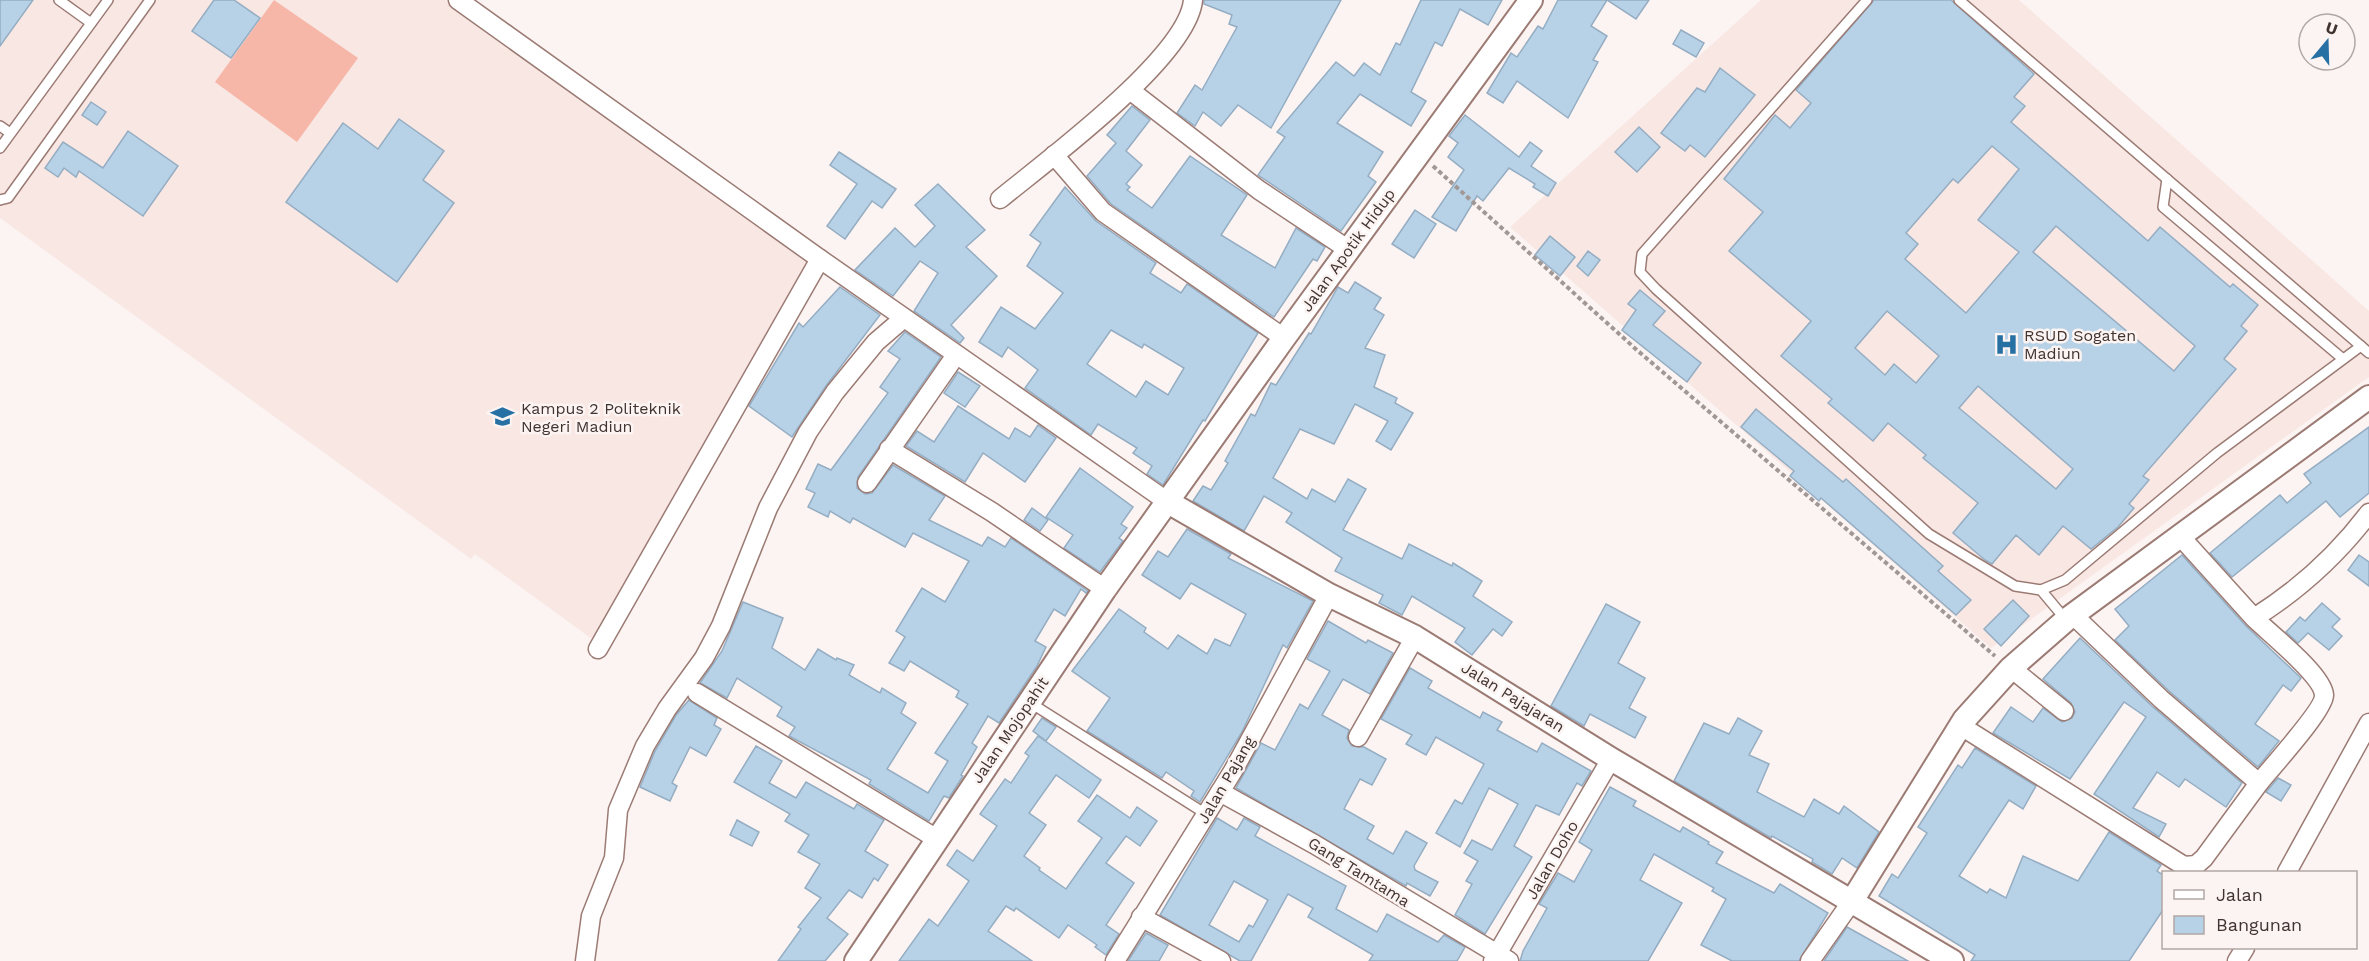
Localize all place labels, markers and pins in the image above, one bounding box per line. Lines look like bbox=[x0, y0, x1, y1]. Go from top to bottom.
place label: RSUD Sogaten Madiun bbox=[2024, 326, 2136, 363]
hospital icon: RSUD Sogaten Madiun bbox=[1993, 331, 2019, 357]
place label: Kampus 2 Politeknik Negeri Madiun bbox=[521, 399, 681, 436]
school or university icon: Kampus 2 Politeknik Negeri Madiun bbox=[490, 404, 516, 430]

